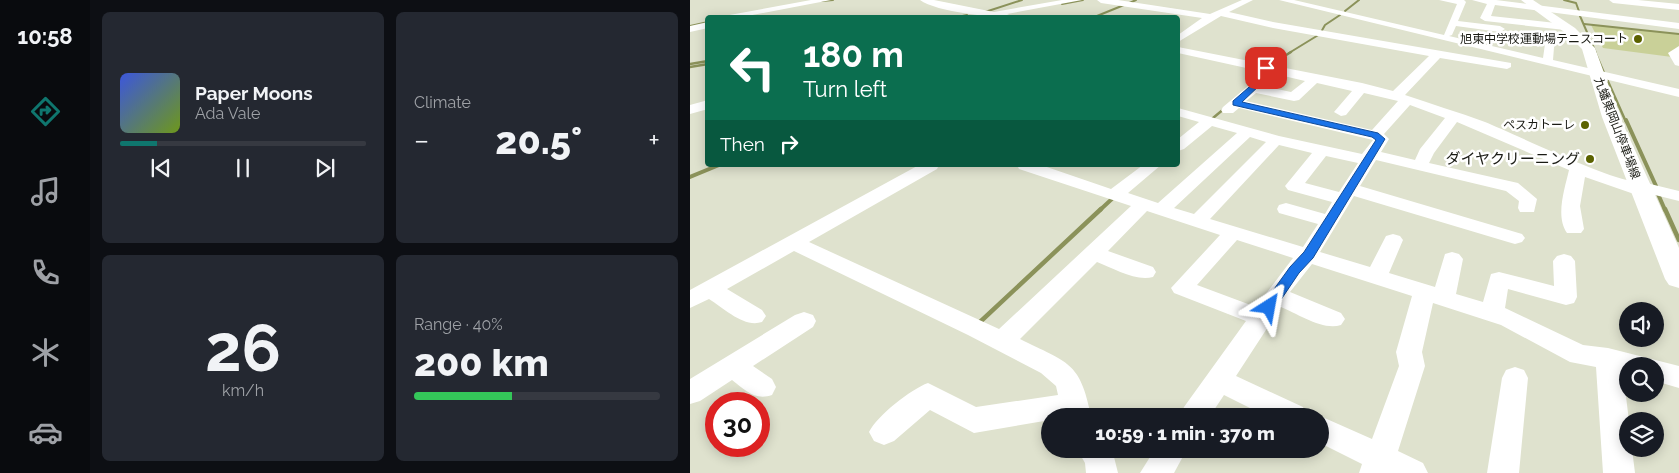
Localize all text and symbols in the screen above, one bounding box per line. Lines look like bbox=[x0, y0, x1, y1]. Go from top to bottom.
text: 10:58 bbox=[17, 23, 73, 49]
place label: 旭東中学校運動場テニスコート bbox=[1460, 32, 1628, 46]
marker: 旭東中学校運動場テニスコート bbox=[1632, 33, 1644, 45]
text: 180 m bbox=[803, 34, 904, 75]
icon: left bbox=[720, 35, 785, 100]
pin bbox=[1245, 47, 1287, 89]
icon: arrive bbox=[1252, 54, 1280, 82]
street label: 九蟠東岡山停車場線 bbox=[1591, 75, 1643, 181]
text: Turn left bbox=[803, 76, 887, 102]
text: Paper Moons bbox=[195, 82, 313, 104]
text: Climate bbox=[414, 93, 471, 112]
icon: directions bbox=[28, 94, 63, 129]
text: Ada Vale bbox=[195, 104, 260, 123]
text: 20.5° bbox=[495, 118, 582, 163]
place label: ペスカトーレ bbox=[1503, 118, 1575, 132]
marker: ペスカトーレ bbox=[1579, 119, 1591, 131]
text: − bbox=[414, 124, 429, 157]
text: + bbox=[648, 124, 660, 157]
icon: right bbox=[775, 130, 803, 158]
text: Then bbox=[720, 133, 765, 155]
place label: ダイヤクリーニング bbox=[1445, 150, 1580, 168]
marker: ダイヤクリーニング bbox=[1584, 153, 1596, 165]
icon: previous bbox=[147, 154, 175, 182]
icon: pause bbox=[229, 154, 257, 182]
icon: next bbox=[311, 154, 339, 182]
icon: music bbox=[28, 174, 63, 209]
icon: phone bbox=[28, 255, 63, 290]
position arrow bbox=[1242, 280, 1294, 332]
map controls bbox=[1619, 302, 1664, 457]
button: sound bbox=[1619, 302, 1664, 347]
text: 26 bbox=[205, 310, 281, 386]
text: Range · 40% bbox=[414, 315, 503, 334]
icon: climate bbox=[28, 335, 63, 370]
text: 200 km bbox=[414, 340, 549, 385]
button: search bbox=[1619, 357, 1664, 402]
text: km/h bbox=[222, 381, 264, 400]
speed limit sign: 30 bbox=[705, 392, 770, 457]
button: layers bbox=[1619, 412, 1664, 457]
icon: car bbox=[28, 415, 63, 450]
text: 10:59 · 1 min · 370 m bbox=[1095, 422, 1275, 444]

